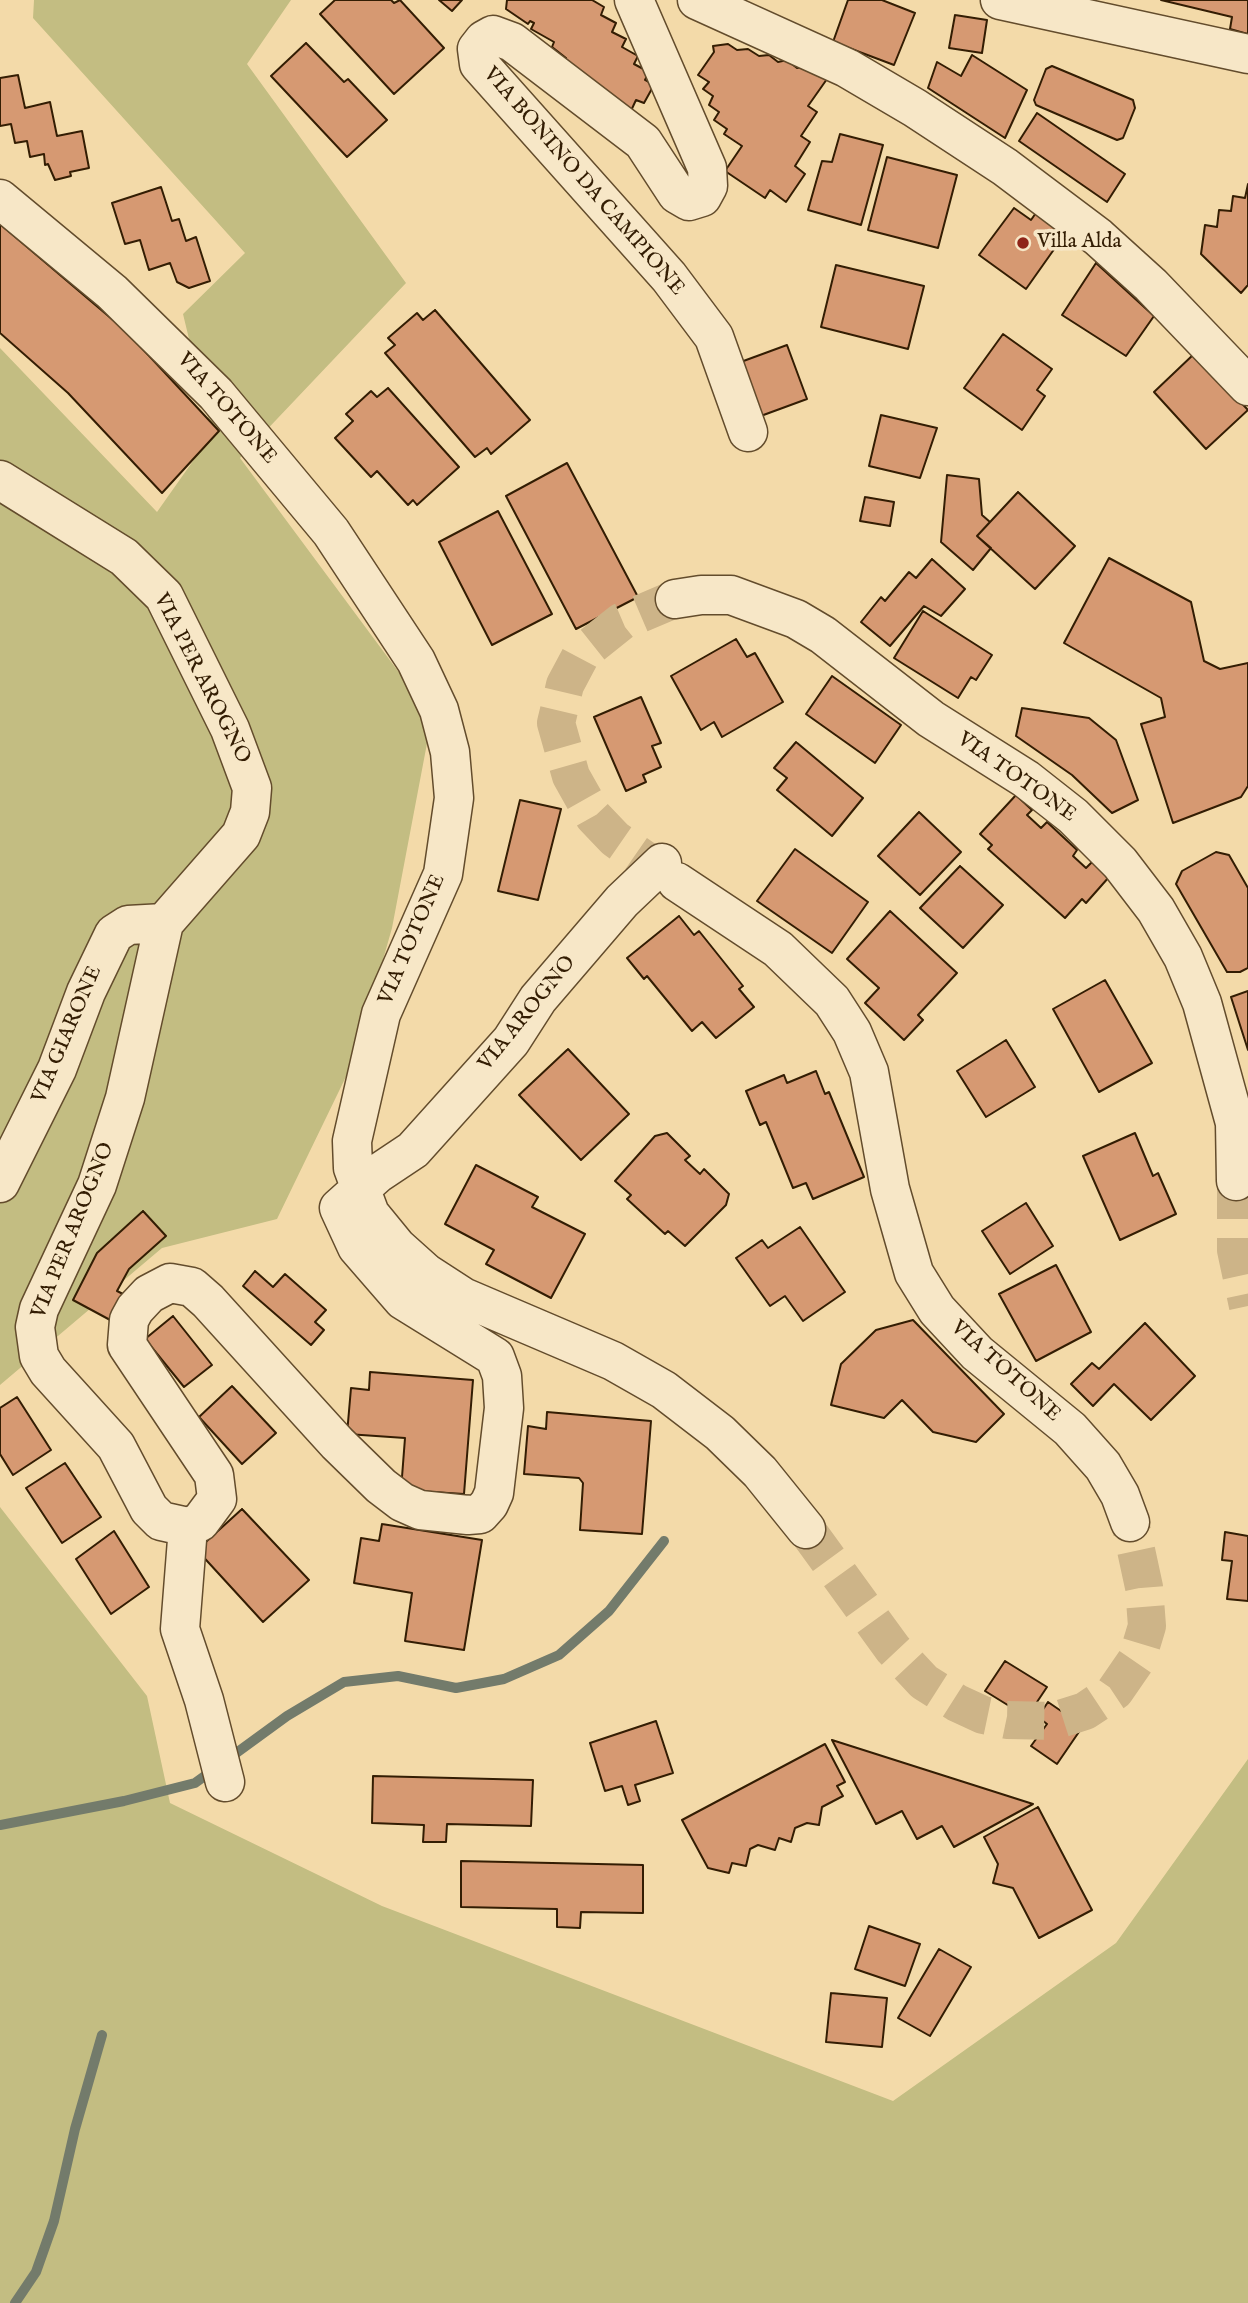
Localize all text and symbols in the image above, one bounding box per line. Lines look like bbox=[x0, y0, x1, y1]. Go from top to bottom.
street label: VIA BONINO DA CAMPIONE bbox=[477, 63, 689, 301]
place label: Villa Alda bbox=[1037, 230, 1122, 256]
marker: Villa Alda bbox=[1015, 235, 1031, 251]
street label: VIA TOTONE bbox=[171, 348, 281, 470]
street label: VIA PER AROGNO bbox=[147, 590, 255, 768]
street label: VIA TOTONE bbox=[952, 728, 1080, 828]
street label: VIA TOTONE bbox=[374, 871, 452, 1009]
street label: VIA AROGNO bbox=[474, 951, 582, 1077]
street label: VIA GIARONE bbox=[28, 962, 108, 1108]
street label: VIA PER AROGNO bbox=[27, 1139, 121, 1323]
street label: VIA TOTONE bbox=[945, 1316, 1065, 1428]

